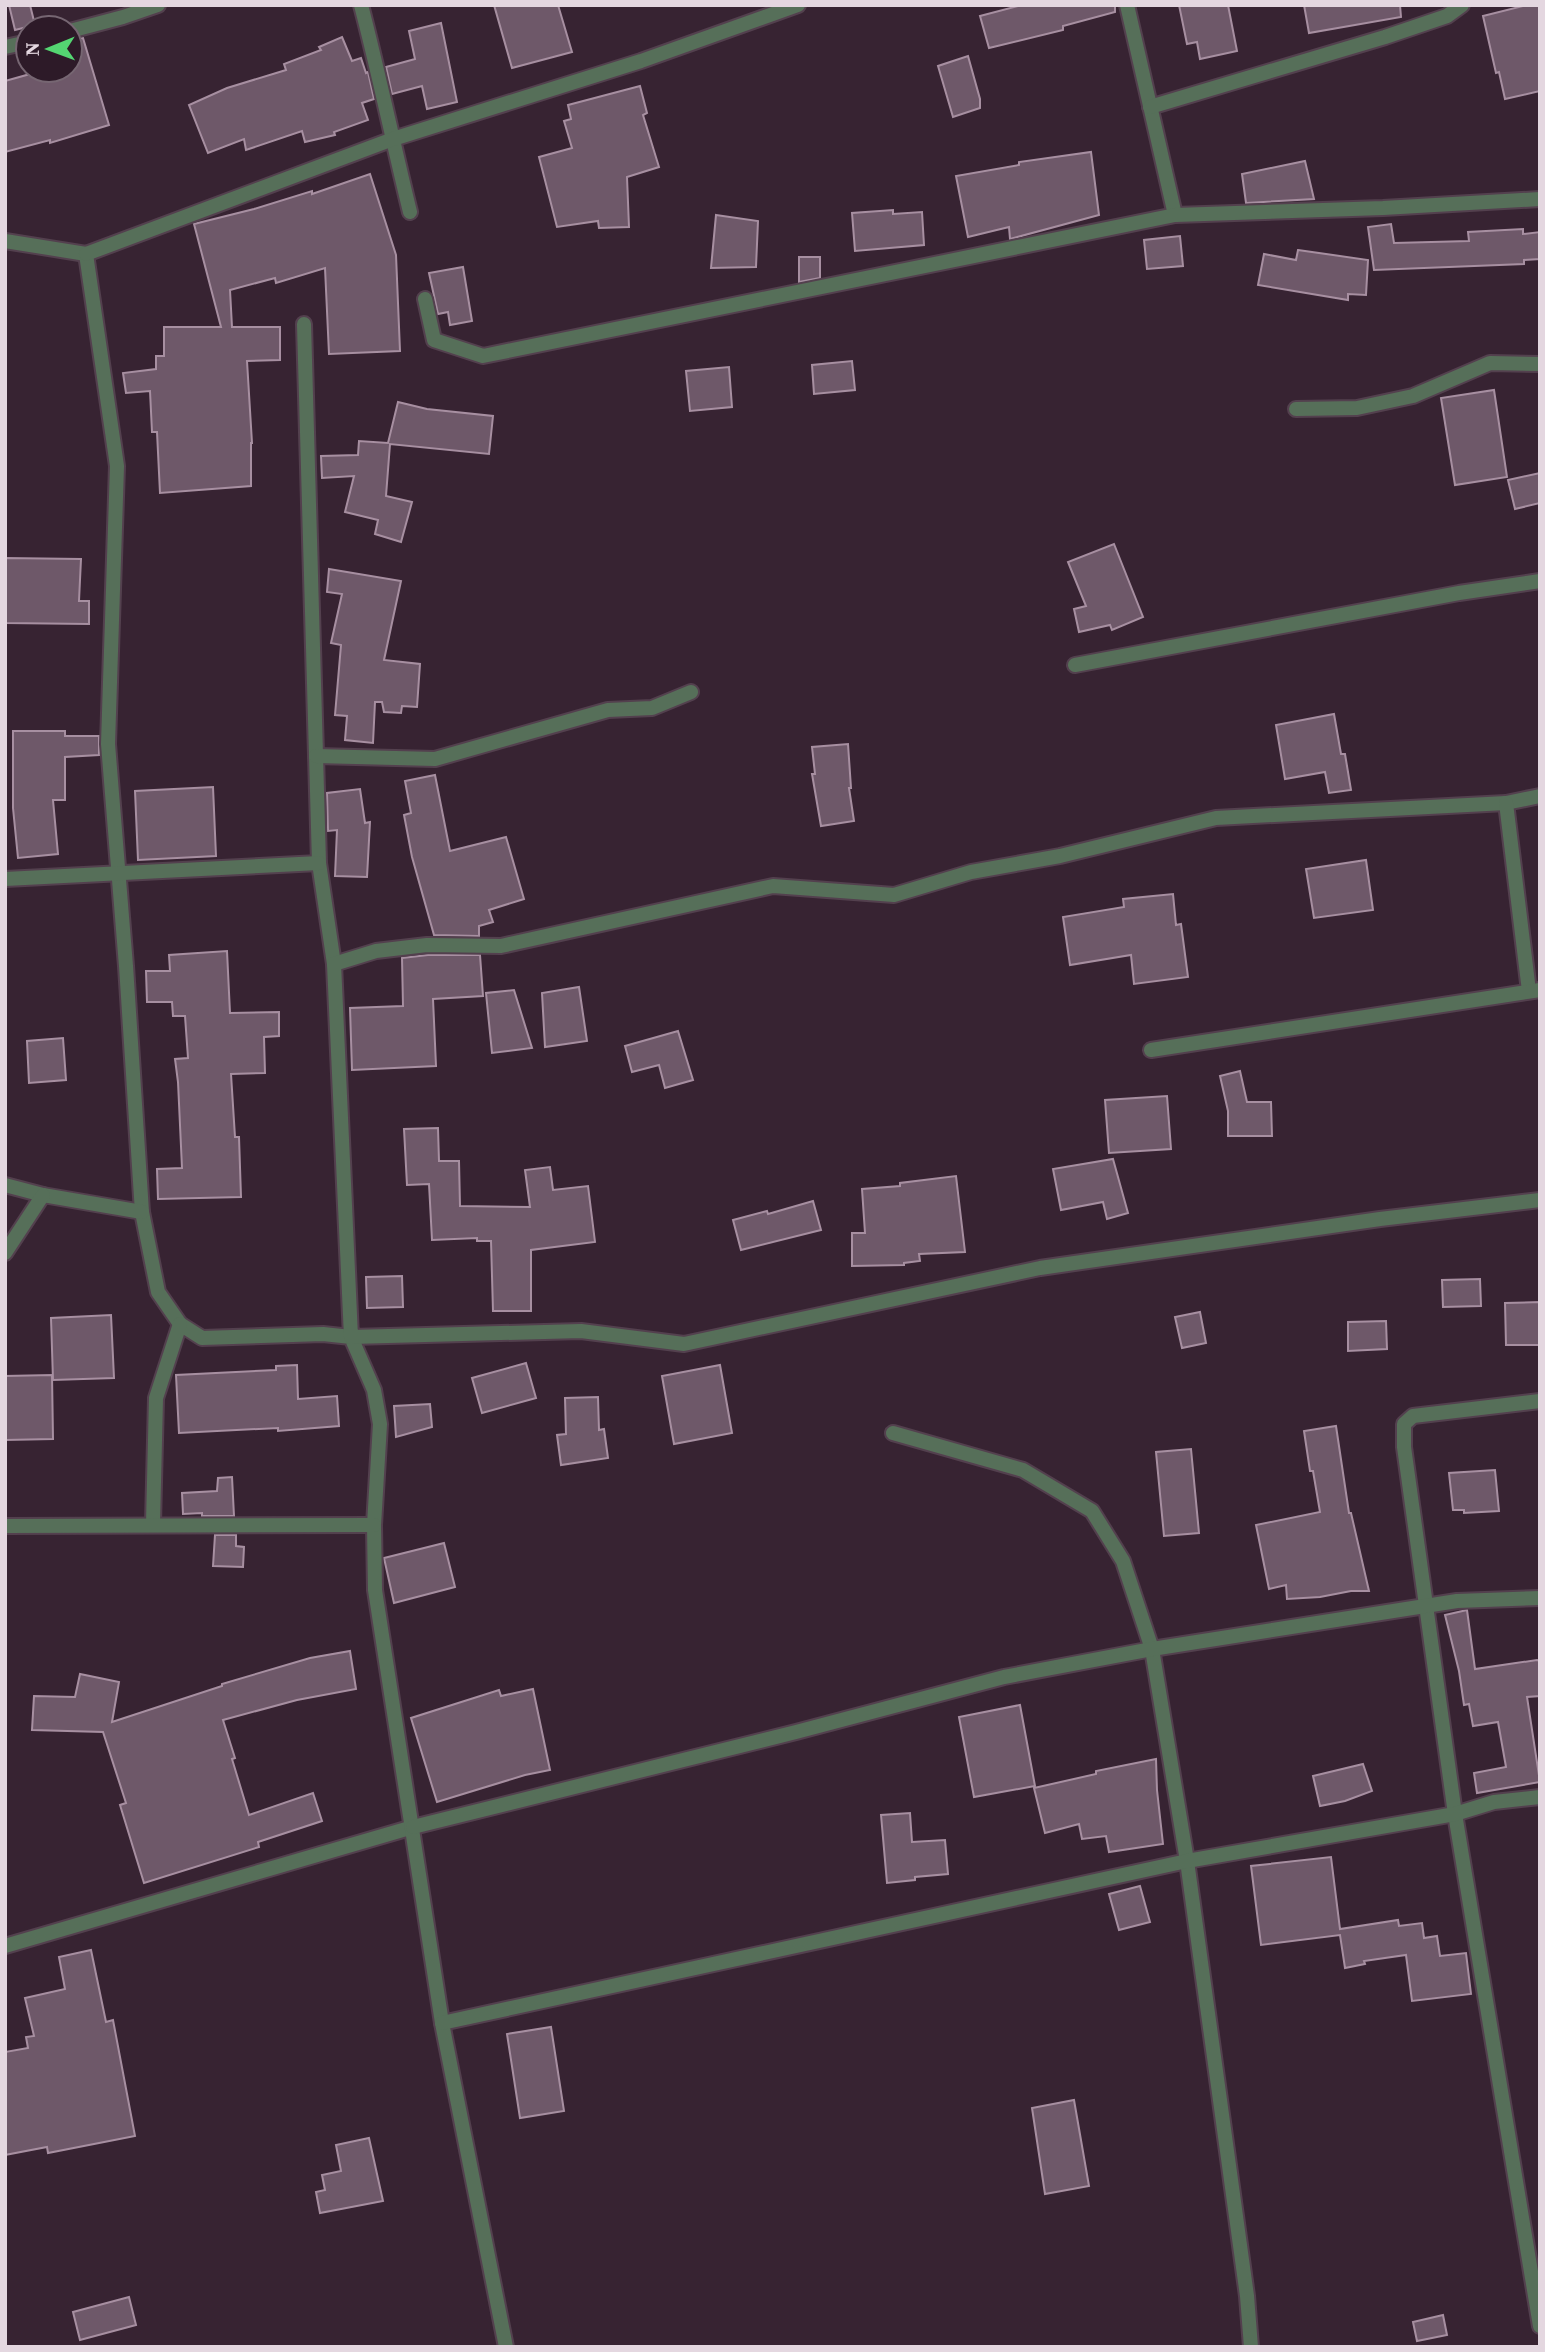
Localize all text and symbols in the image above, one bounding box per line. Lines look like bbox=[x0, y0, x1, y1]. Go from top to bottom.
north arrow bbox=[14, 14, 84, 84]
text: N bbox=[19, 42, 45, 56]

